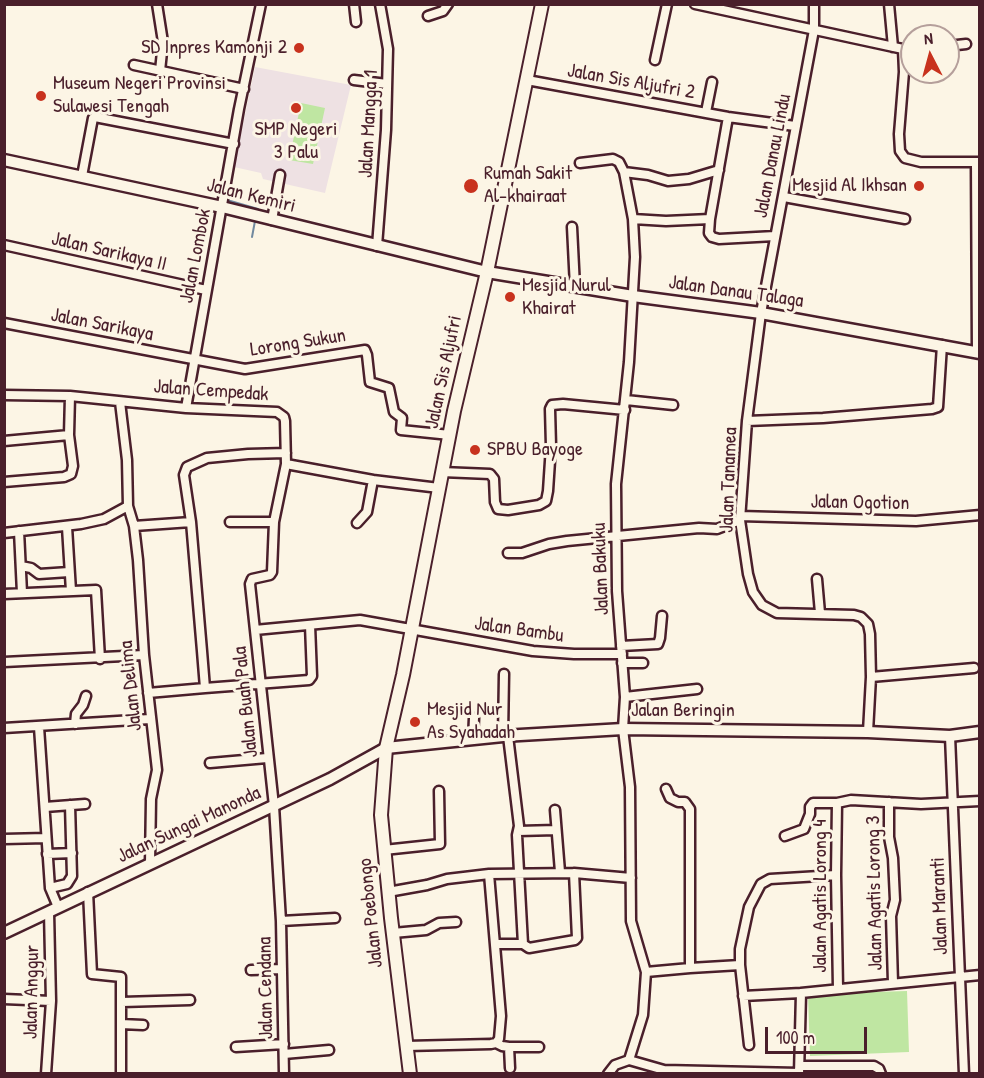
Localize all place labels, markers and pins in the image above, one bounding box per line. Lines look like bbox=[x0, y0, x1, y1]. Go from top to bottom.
place label: SD Inpres Kamonji 2 bbox=[141, 36, 287, 60]
marker: SD Inpres Kamonji 2 bbox=[292, 41, 306, 55]
place label: Museum Negeri Provinsi Sulawesi Tengah bbox=[53, 72, 226, 119]
marker: Museum Negeri Provinsi Sulawesi Tengah bbox=[34, 89, 48, 103]
marker: SMP Negeri 3 Palu bbox=[289, 101, 303, 115]
place label: SMP Negeri 3 Palu bbox=[255, 118, 337, 165]
place label: Rumah Sakit Al-khairaat bbox=[484, 162, 572, 209]
place label: Mesjid Al Ikhsan bbox=[792, 174, 907, 198]
marker: Rumah Sakit Al-khairaat bbox=[462, 177, 480, 195]
marker: Mesjid Al Ikhsan bbox=[912, 179, 926, 193]
place label: Mesjid Nurul Khairat bbox=[522, 274, 611, 321]
marker: Mesjid Nurul Khairat bbox=[503, 290, 517, 304]
place label: SPBU Bayoge bbox=[487, 438, 583, 462]
marker: SPBU Bayoge bbox=[468, 443, 482, 457]
place label: Mesjid Nur As Syahadah bbox=[427, 698, 515, 745]
marker: Mesjid Nur As Syahadah bbox=[408, 715, 422, 729]

